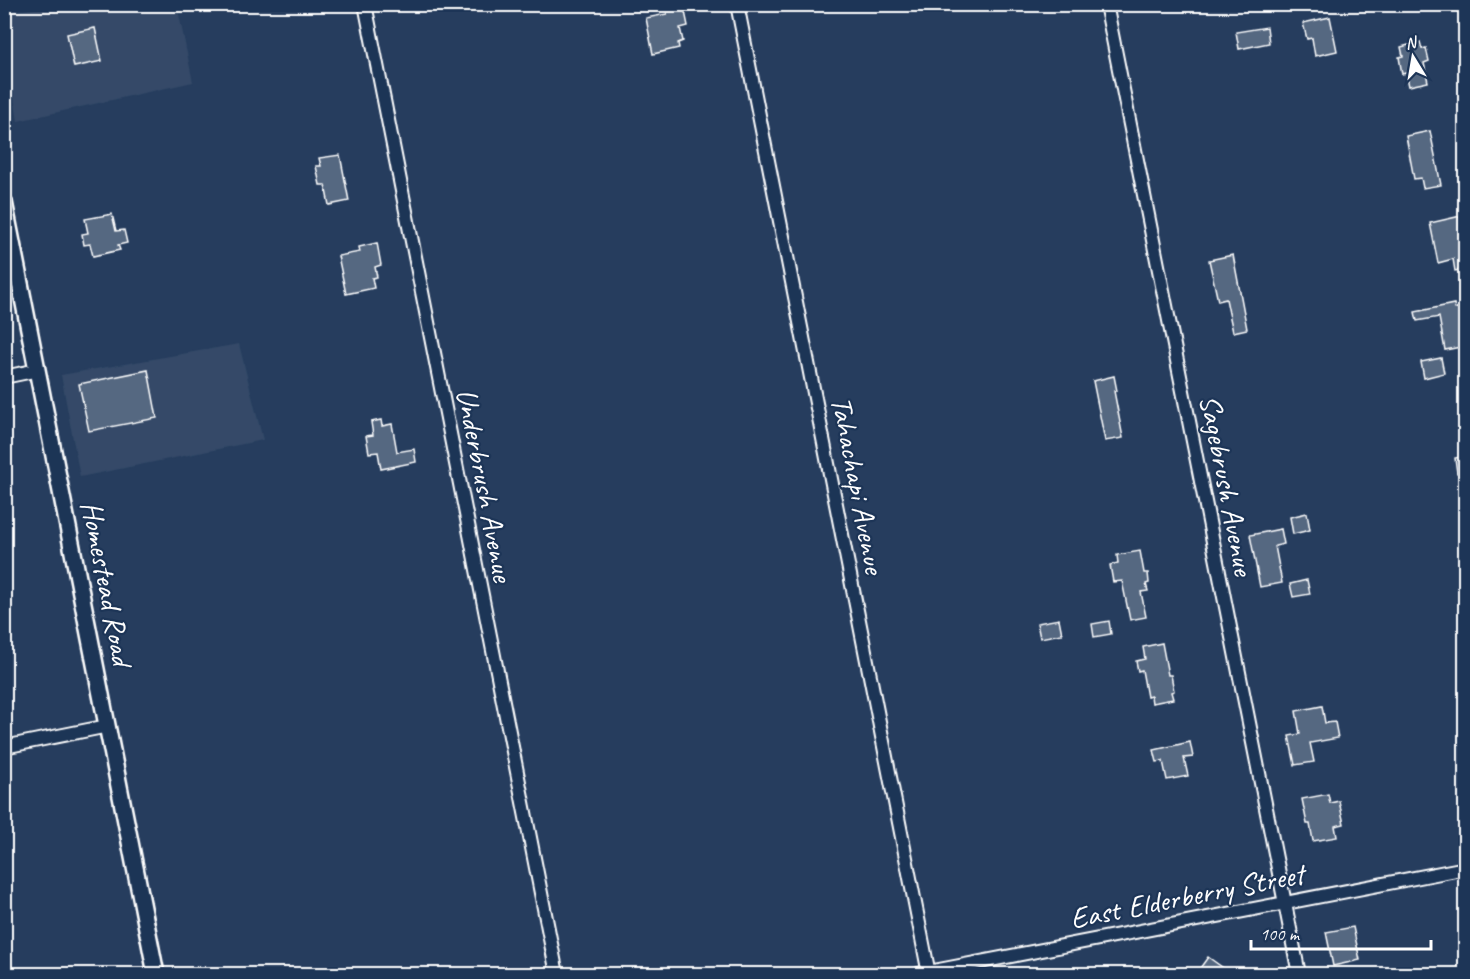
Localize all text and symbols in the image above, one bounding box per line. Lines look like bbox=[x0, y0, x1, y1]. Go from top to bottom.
north arrow bbox=[1383, 27, 1443, 87]
text: N bbox=[1404, 32, 1420, 54]
street label: Underbrush Avenue bbox=[448, 385, 523, 587]
street label: Sagebrush Avenue bbox=[1191, 392, 1264, 581]
street label: Tahachapi Avenue bbox=[822, 393, 894, 579]
street label: Homestead Road bbox=[72, 498, 142, 673]
street label: East Elderberry Street bbox=[1067, 854, 1311, 937]
scale bar bbox=[1251, 913, 1431, 951]
text: 100 m bbox=[1260, 923, 1301, 945]

